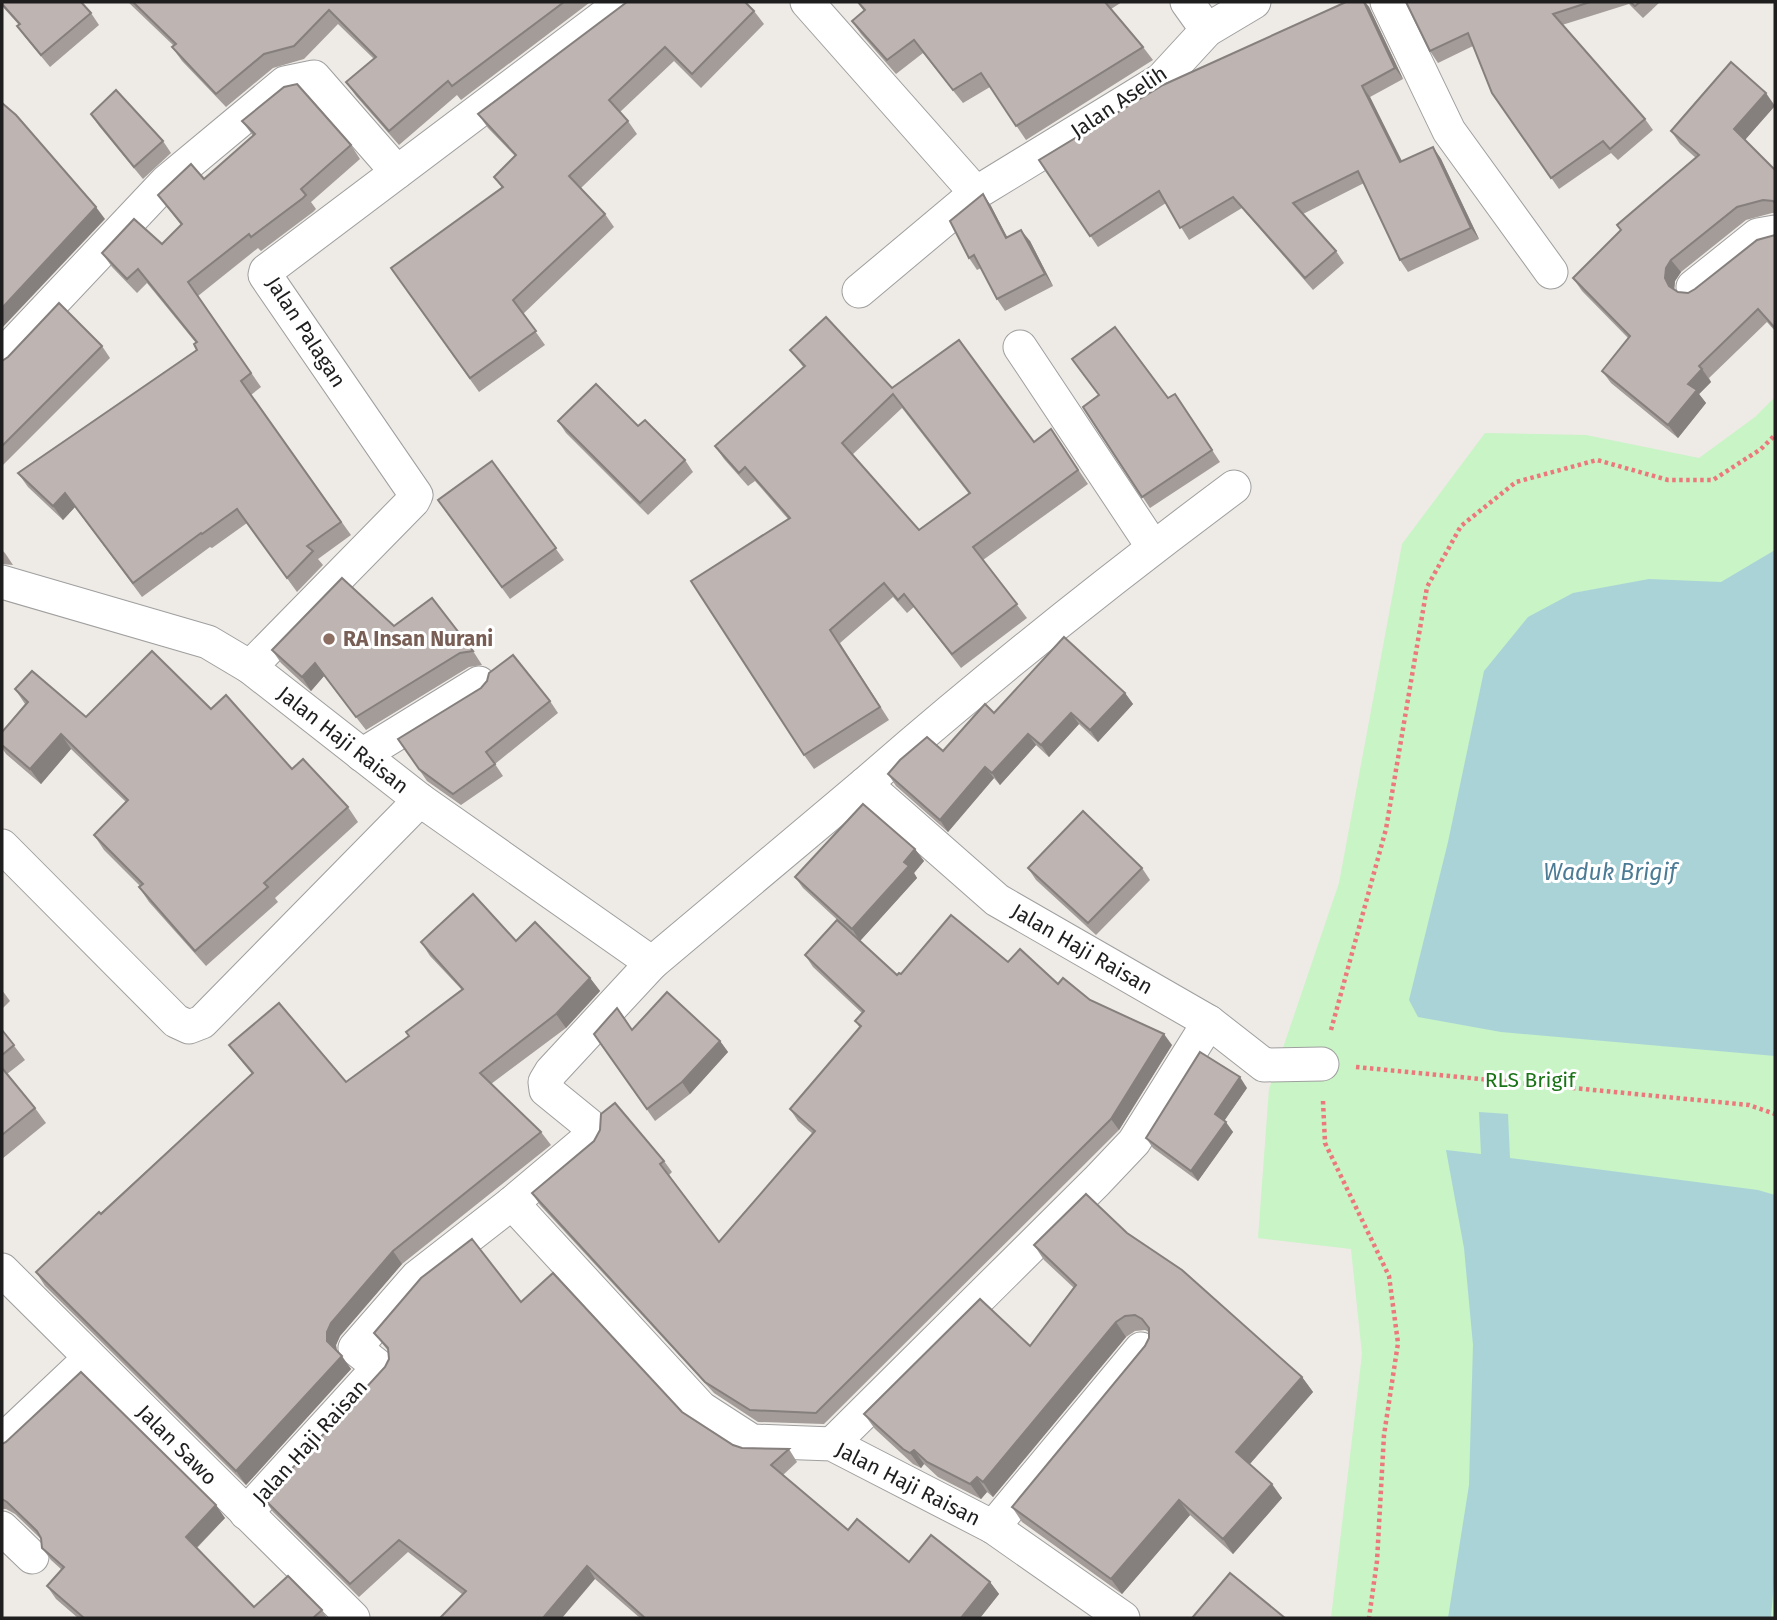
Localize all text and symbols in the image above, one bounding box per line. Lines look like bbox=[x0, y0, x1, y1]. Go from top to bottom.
street label: Jalan Aselih bbox=[1066, 60, 1172, 144]
street label: Jalan Palagan bbox=[261, 272, 351, 392]
place label: RA Insan Nurani bbox=[343, 626, 493, 652]
marker: RA Insan Nurani bbox=[321, 631, 337, 647]
street label: Jalan Haji Raisan bbox=[272, 681, 414, 799]
water label: Waduk Brigif bbox=[1543, 858, 1680, 886]
street label: Jalan Haji Raisan bbox=[1007, 898, 1157, 1000]
park label: RLS Brigif bbox=[1485, 1067, 1577, 1093]
street label: Jalan Haji Raisan bbox=[247, 1374, 373, 1510]
street label: Jalan Sawo bbox=[131, 1399, 223, 1491]
street label: Jalan Haji Raisan bbox=[831, 1436, 985, 1532]

